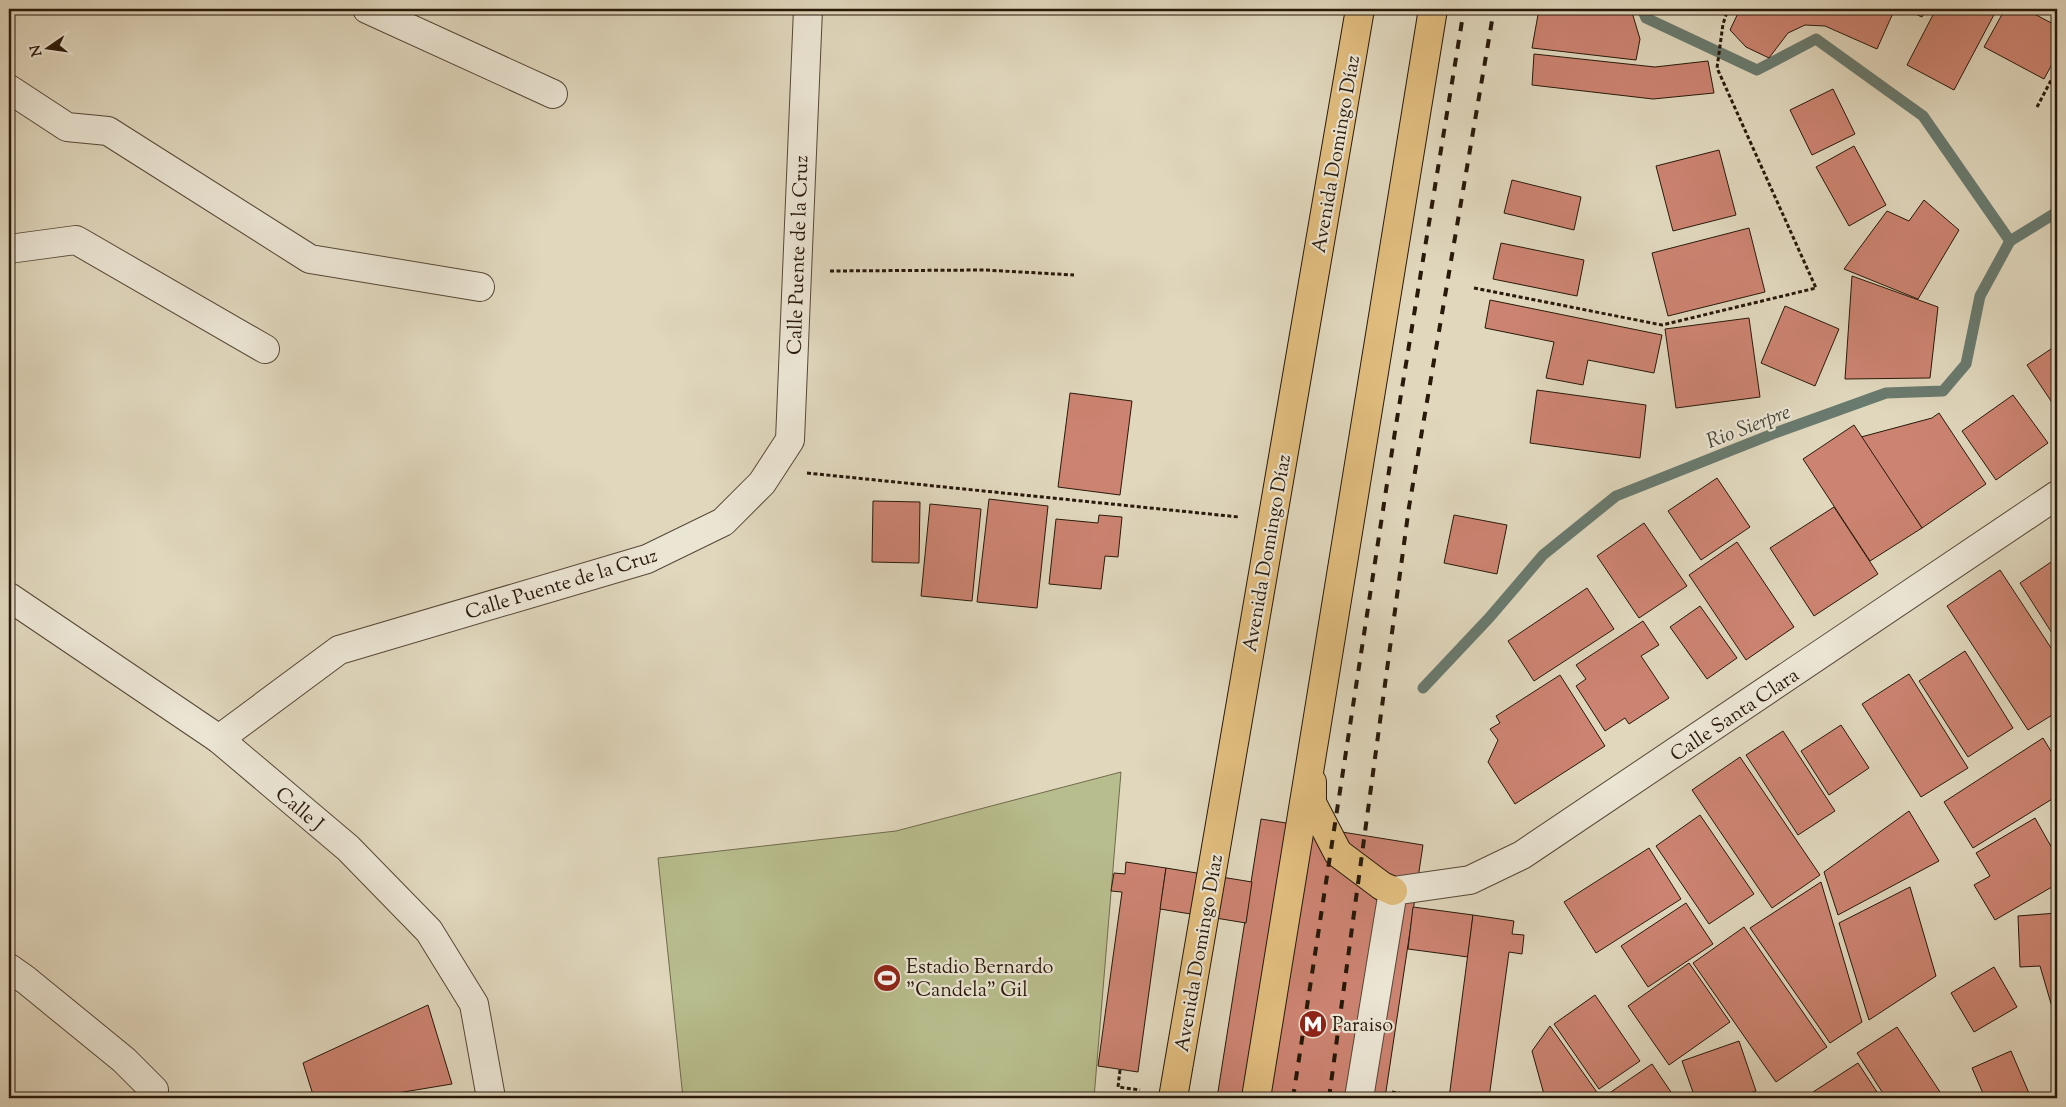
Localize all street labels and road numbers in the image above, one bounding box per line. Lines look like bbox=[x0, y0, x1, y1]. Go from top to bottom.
street label: Avenida Domingo Díaz bbox=[1306, 53, 1369, 256]
street label: Calle Puente de la Cruz bbox=[782, 155, 817, 355]
street label: Avenida Domingo Díaz bbox=[1237, 452, 1300, 655]
street label: Calle Puente de la Cruz bbox=[462, 542, 661, 628]
street label: Calle Santa Clara bbox=[1665, 662, 1806, 770]
street label: Calle J bbox=[268, 781, 329, 839]
street label: Avenida Domingo Díaz bbox=[1169, 852, 1232, 1055]

